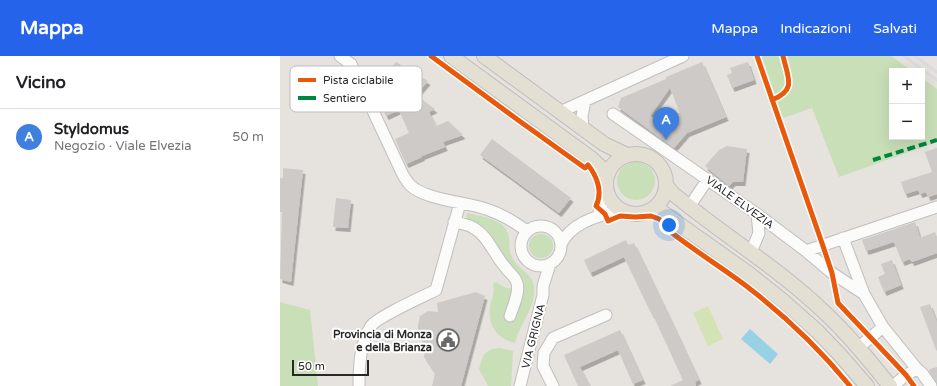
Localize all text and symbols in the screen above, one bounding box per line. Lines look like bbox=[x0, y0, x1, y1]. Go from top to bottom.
text: Mappa bbox=[20, 17, 84, 39]
text: Mappa bbox=[711, 20, 758, 37]
text: Indicazioni bbox=[780, 20, 851, 37]
text: Salvati bbox=[873, 20, 917, 37]
legend bbox=[290, 66, 422, 112]
map controls bbox=[889, 68, 925, 140]
button: + bbox=[889, 68, 925, 104]
text: Vicino bbox=[16, 72, 66, 93]
text: Pista ciclabile bbox=[323, 74, 394, 87]
text: Sentiero bbox=[323, 92, 367, 105]
button: − bbox=[889, 104, 925, 140]
pin: A bbox=[653, 107, 679, 140]
text: Styldomus bbox=[54, 120, 129, 138]
text: A bbox=[24, 129, 34, 145]
text: 50 m bbox=[232, 129, 264, 145]
text: Negozio · Viale Elvezia bbox=[54, 138, 192, 154]
street label: VIALE ELVEZIA bbox=[703, 173, 776, 231]
your location bbox=[659, 215, 679, 235]
street label: VIA GRIGNA bbox=[519, 302, 548, 370]
public building icon: Provincia di Monza e della Brianza bbox=[435, 327, 461, 353]
place label: Provincia di Monza e della Brianza bbox=[333, 328, 432, 354]
scale bar bbox=[292, 358, 369, 377]
text: 50 m bbox=[298, 360, 325, 373]

